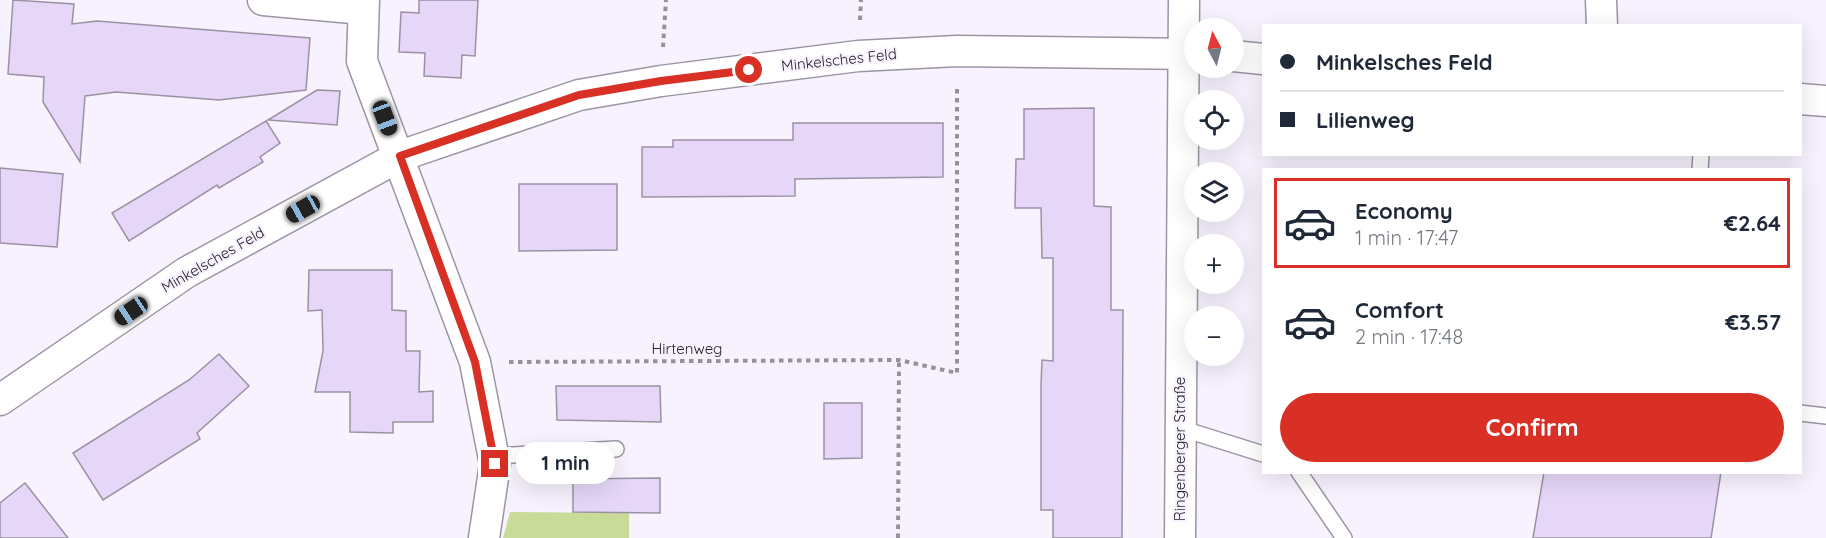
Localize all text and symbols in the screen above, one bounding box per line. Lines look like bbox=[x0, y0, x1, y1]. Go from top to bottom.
north arrow bbox=[1184, 18, 1244, 78]
map controls bbox=[1184, 18, 1244, 366]
street label: Minkelsches Feld bbox=[780, 44, 898, 75]
text: Minkelsches Feld bbox=[1316, 48, 1493, 76]
route start bbox=[735, 56, 762, 83]
button: locate bbox=[1184, 90, 1244, 150]
car bbox=[370, 98, 400, 138]
text: Lilienweg bbox=[1316, 106, 1415, 134]
button: layers bbox=[1184, 162, 1244, 222]
car bbox=[283, 192, 323, 226]
icon: car bbox=[1283, 196, 1337, 250]
text: Economy bbox=[1355, 197, 1453, 225]
text: €2.64 bbox=[1724, 209, 1781, 237]
street label: Minkelsches Feld bbox=[158, 222, 268, 297]
text: 1 min · 17:47 bbox=[1355, 225, 1458, 250]
button: + bbox=[1184, 234, 1244, 294]
car bbox=[111, 293, 151, 329]
icon: car bbox=[1283, 295, 1337, 349]
text: Comfort bbox=[1355, 296, 1444, 324]
button: − bbox=[1184, 306, 1244, 366]
text: €3.57 bbox=[1725, 308, 1781, 336]
text: 2 min · 17:48 bbox=[1355, 324, 1463, 349]
street label: Hirtenweg bbox=[652, 339, 722, 358]
street label: Ringenberger Straße bbox=[1170, 377, 1189, 521]
button: Confirm bbox=[1280, 393, 1784, 462]
callout: 1 min bbox=[516, 443, 615, 485]
route end bbox=[481, 450, 508, 477]
text: 1 min bbox=[541, 450, 590, 475]

